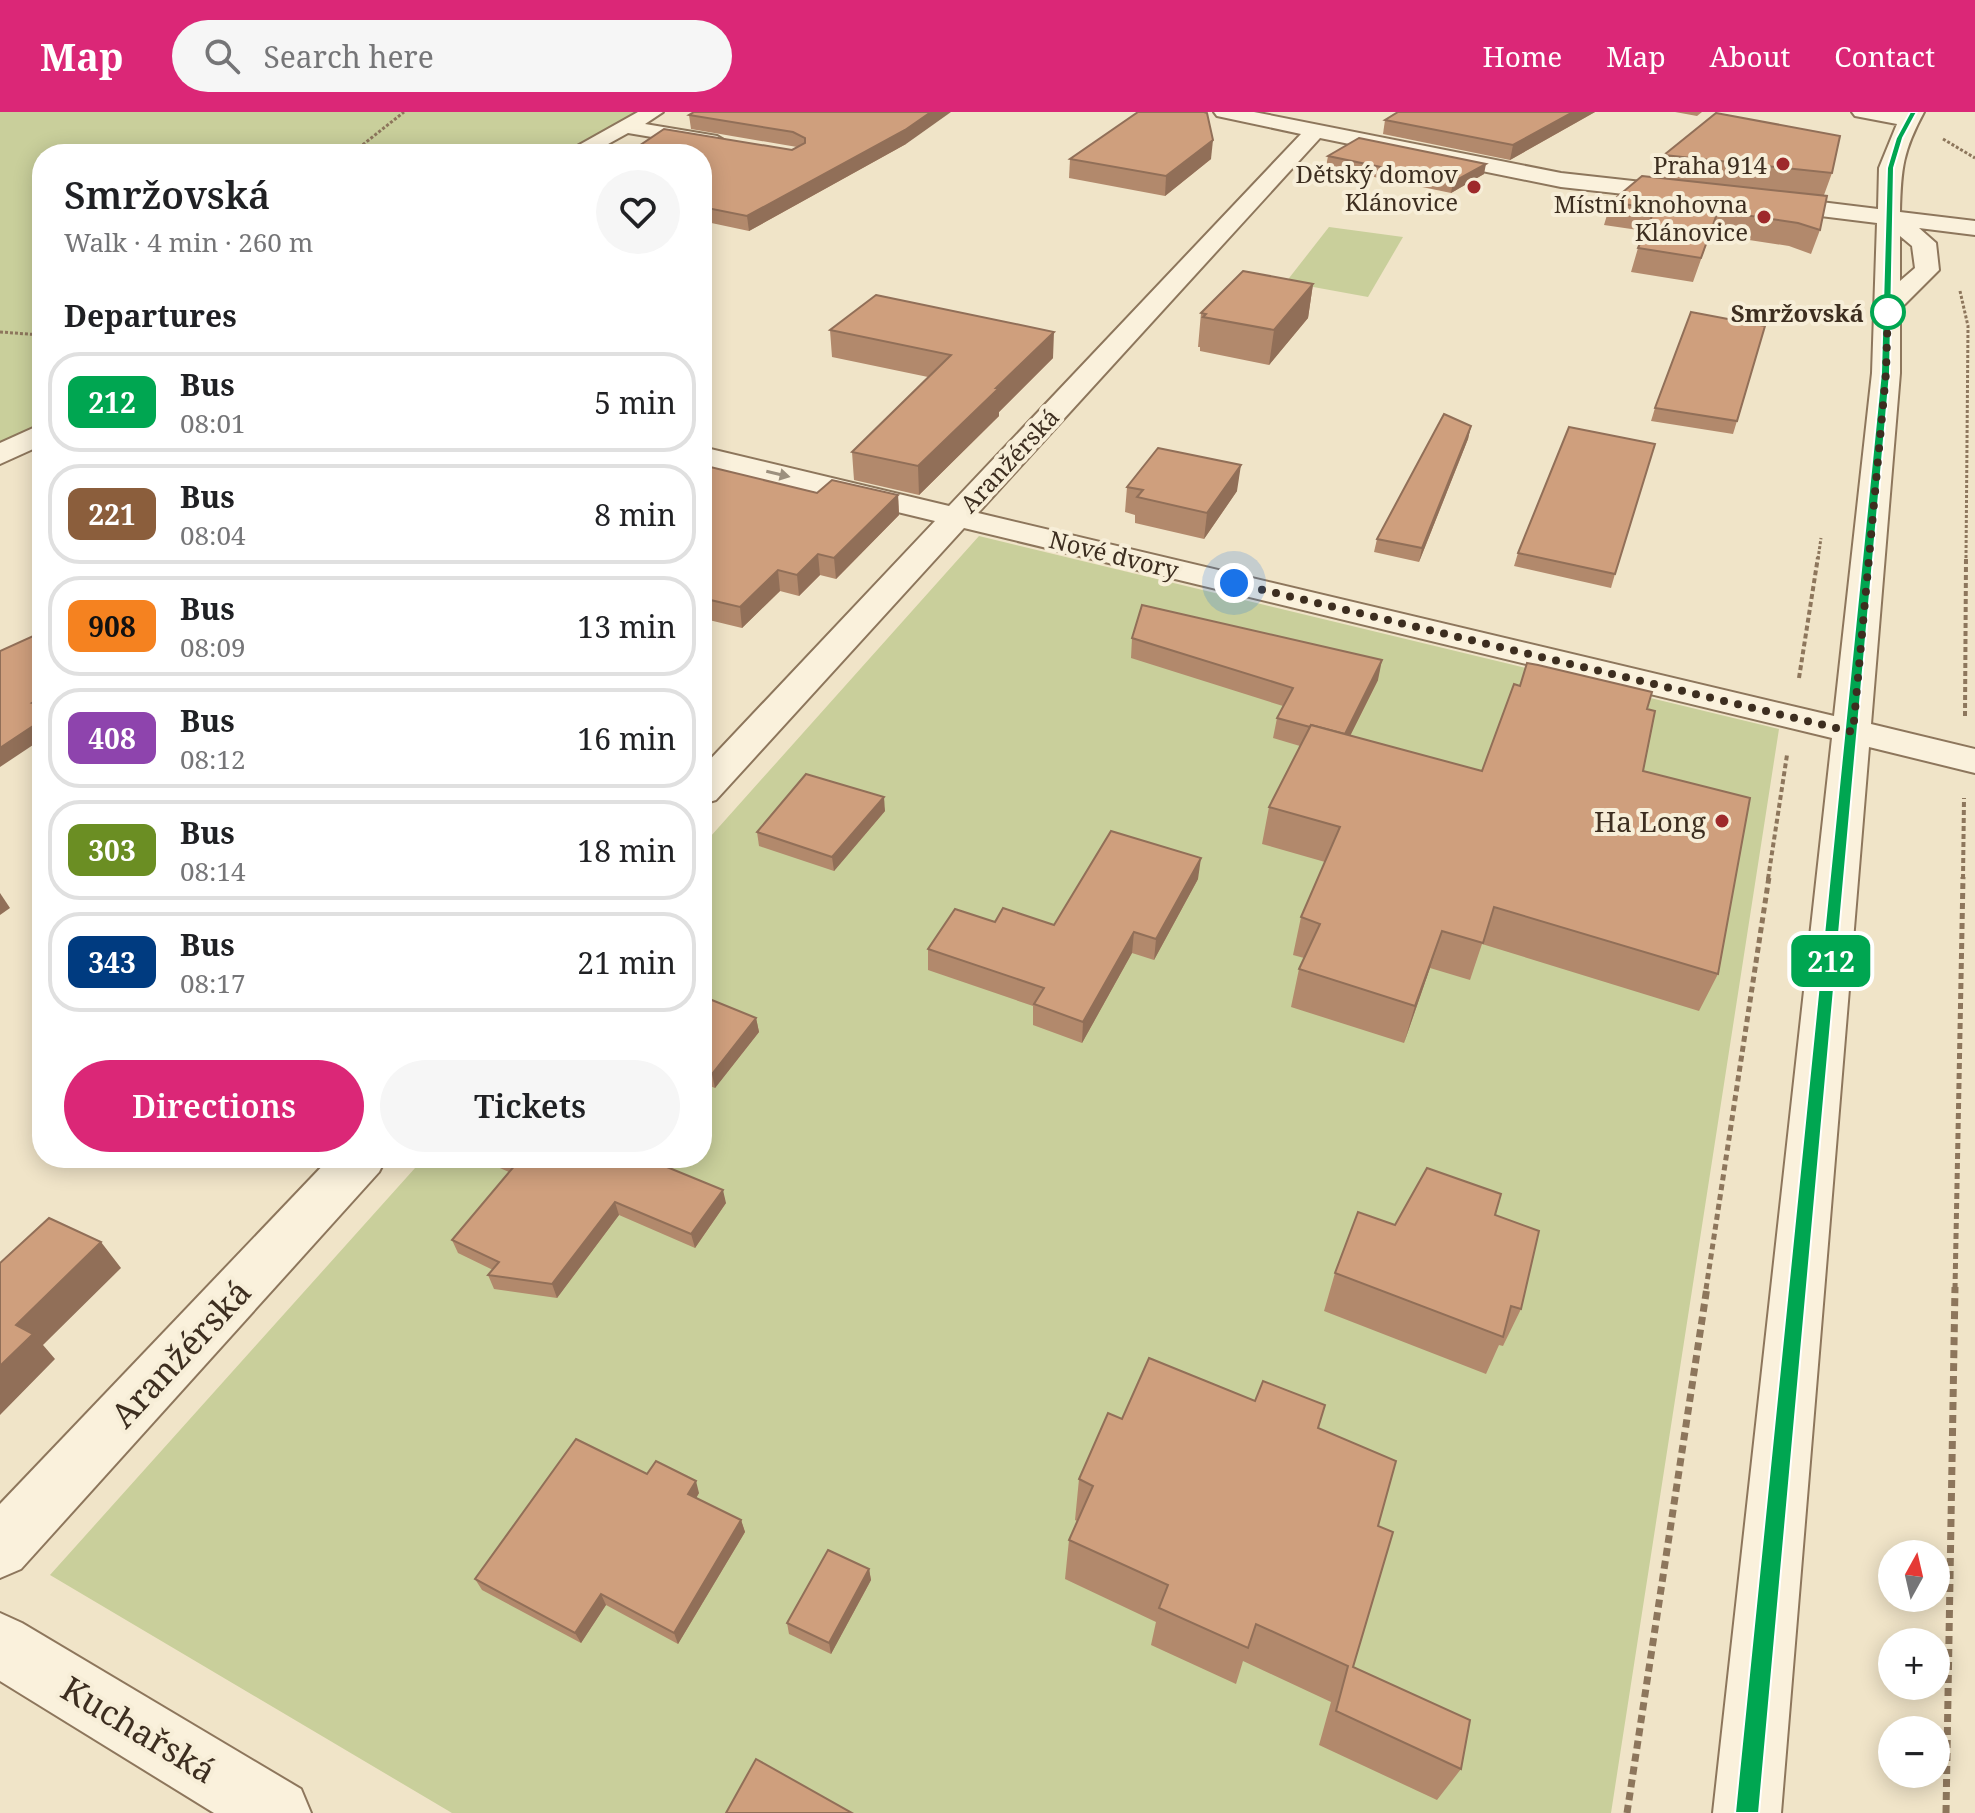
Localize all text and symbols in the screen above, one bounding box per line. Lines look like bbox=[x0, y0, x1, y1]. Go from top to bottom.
search box bbox=[172, 20, 732, 92]
text: Map bbox=[40, 30, 124, 82]
icon: search bbox=[200, 34, 244, 78]
text: Search here bbox=[264, 36, 434, 77]
text: Home bbox=[1483, 37, 1562, 75]
text: Map bbox=[1606, 37, 1666, 75]
text: About bbox=[1710, 37, 1790, 75]
text: Contact bbox=[1834, 37, 1935, 75]
place label: Praha 914 bbox=[1653, 148, 1768, 181]
marker: Praha 914 bbox=[1774, 155, 1792, 173]
place label: Dětský domov Klánovice bbox=[1296, 157, 1458, 218]
text: Smržovská bbox=[64, 168, 270, 220]
button: heart bbox=[596, 170, 680, 254]
marker: Dětský domov Klánovice bbox=[1465, 178, 1483, 196]
place label: Místní knohovna Klánovice bbox=[1554, 187, 1748, 248]
marker: Místní knohovna Klánovice bbox=[1755, 208, 1773, 226]
text: Walk · 4 min · 260 m bbox=[64, 224, 313, 260]
text: Departures bbox=[64, 295, 237, 336]
marker: Smržovská bbox=[1871, 295, 1905, 329]
place label: Smržovská bbox=[1731, 296, 1864, 329]
text: Bus bbox=[180, 364, 235, 405]
text: 5 min bbox=[594, 382, 676, 423]
text: 212 bbox=[88, 383, 136, 421]
street label: Aranžérská bbox=[952, 401, 1066, 519]
text: 08:01 bbox=[180, 405, 246, 441]
one-way arrow bbox=[766, 468, 791, 480]
text: Bus bbox=[180, 476, 235, 517]
text: 8 min bbox=[594, 494, 676, 535]
text: 221 bbox=[88, 495, 136, 533]
text: 08:04 bbox=[180, 517, 246, 553]
street label: Nové dvory bbox=[1046, 522, 1183, 586]
your location bbox=[1214, 563, 1254, 603]
text: Bus bbox=[180, 588, 235, 629]
text: 13 min bbox=[577, 606, 676, 647]
text: 908 bbox=[88, 607, 136, 645]
text: 08:09 bbox=[180, 629, 246, 665]
text: Bus bbox=[180, 700, 235, 741]
text: 16 min bbox=[577, 718, 676, 759]
text: 408 bbox=[88, 719, 136, 757]
text: 08:12 bbox=[180, 741, 246, 777]
place label: Ha Long bbox=[1594, 802, 1706, 840]
text: Bus bbox=[180, 812, 235, 853]
marker: Ha Long bbox=[1713, 812, 1731, 830]
text: 18 min bbox=[577, 830, 676, 871]
text: 303 bbox=[88, 831, 136, 869]
text: 08:14 bbox=[180, 853, 246, 889]
text: Bus bbox=[180, 924, 235, 965]
line badge: 212 bbox=[1785, 935, 1877, 987]
text: 21 min bbox=[577, 942, 676, 983]
text: 212 bbox=[1807, 942, 1855, 980]
text: 343 bbox=[88, 943, 136, 981]
text: 08:17 bbox=[180, 965, 246, 1001]
button: Directions bbox=[64, 1060, 364, 1152]
button: Tickets bbox=[380, 1060, 680, 1152]
street label: Aranžérská bbox=[100, 1269, 260, 1437]
north arrow bbox=[1878, 1540, 1950, 1612]
map controls bbox=[1878, 1540, 1950, 1788]
button: + bbox=[1878, 1628, 1950, 1700]
street label: Kuchařská bbox=[53, 1665, 225, 1793]
button: − bbox=[1878, 1716, 1950, 1788]

